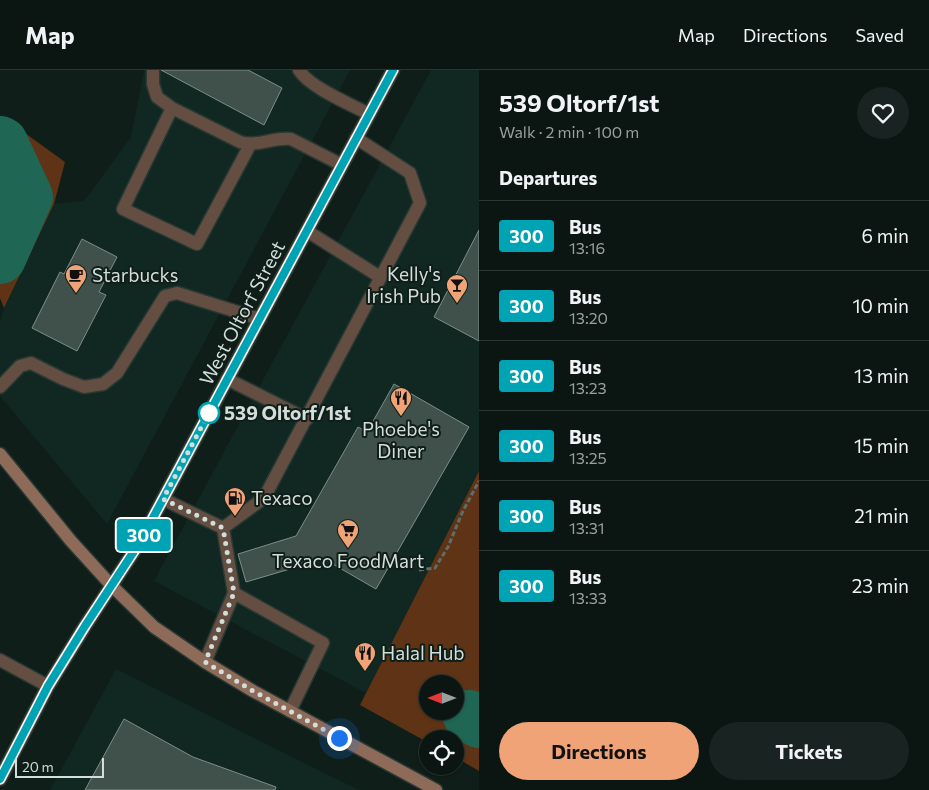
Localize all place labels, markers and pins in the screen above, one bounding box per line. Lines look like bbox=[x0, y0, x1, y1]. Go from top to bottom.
place label: Kelly's Irish Pub bbox=[366, 262, 441, 307]
cafe icon: Starbucks bbox=[64, 263, 88, 294]
place label: Starbucks bbox=[92, 263, 178, 286]
bar icon: Kelly's Irish Pub bbox=[445, 273, 469, 304]
restaurant icon: Phoebe's Diner bbox=[389, 386, 413, 417]
place label: 539 Oltorf/1st bbox=[224, 401, 351, 424]
marker: 539 Oltorf/1st bbox=[198, 402, 220, 424]
place label: Phoebe's Diner bbox=[362, 417, 440, 462]
fuel station icon: Texaco bbox=[223, 486, 247, 517]
place label: Texaco bbox=[251, 486, 313, 509]
supermarket icon: Texaco FoodMart bbox=[336, 518, 360, 549]
place label: Texaco FoodMart bbox=[272, 549, 425, 572]
restaurant icon: Halal Hub bbox=[353, 641, 377, 672]
place label: Halal Hub bbox=[381, 641, 465, 664]

